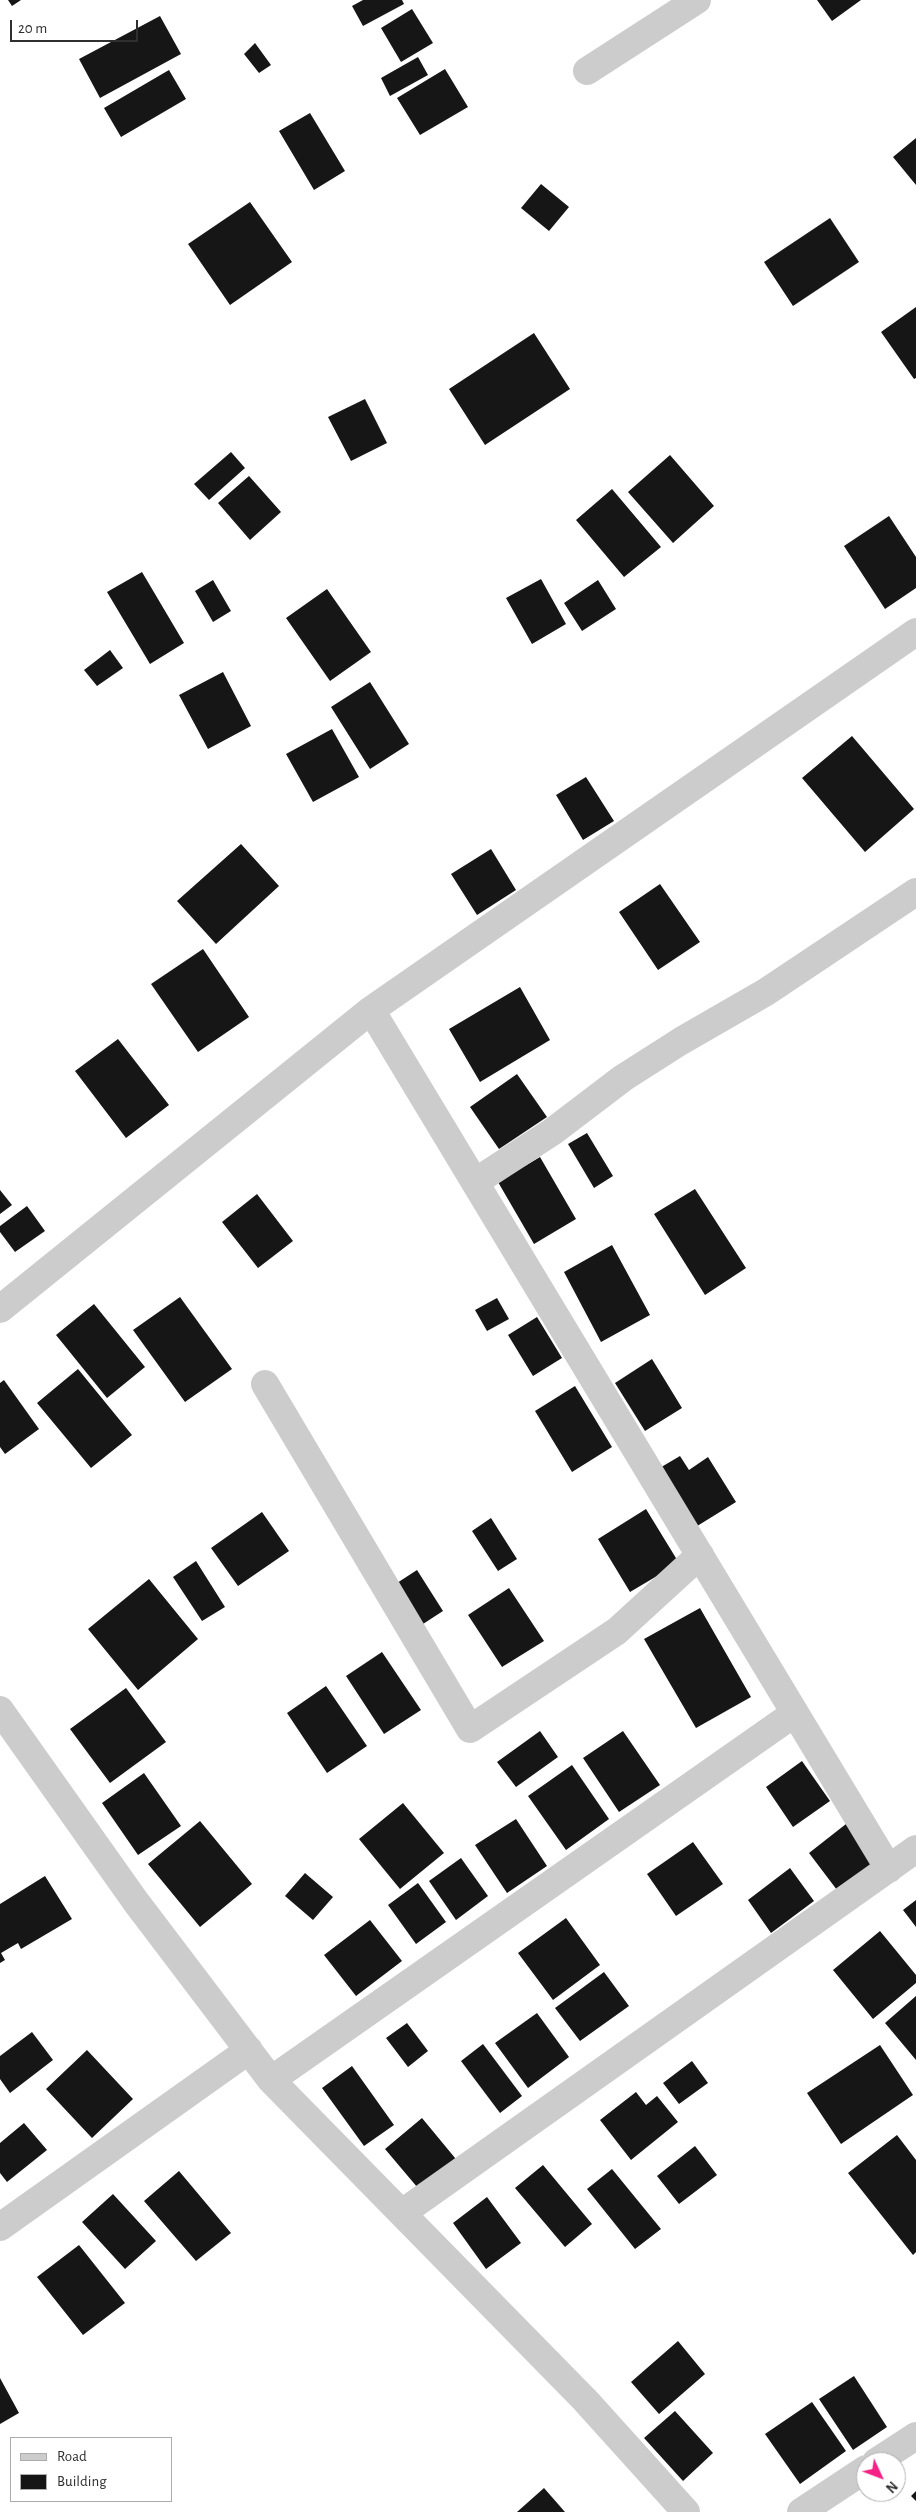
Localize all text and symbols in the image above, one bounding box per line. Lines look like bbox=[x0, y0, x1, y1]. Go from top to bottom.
scale bar bbox=[12, 10, 140, 42]
text: 20 m bbox=[18, 21, 47, 36]
legend bbox=[10, 2437, 172, 2502]
text: Road bbox=[57, 2449, 87, 2464]
north arrow bbox=[856, 2452, 906, 2502]
text: Building bbox=[57, 2474, 107, 2489]
text: N bbox=[883, 2478, 900, 2495]

